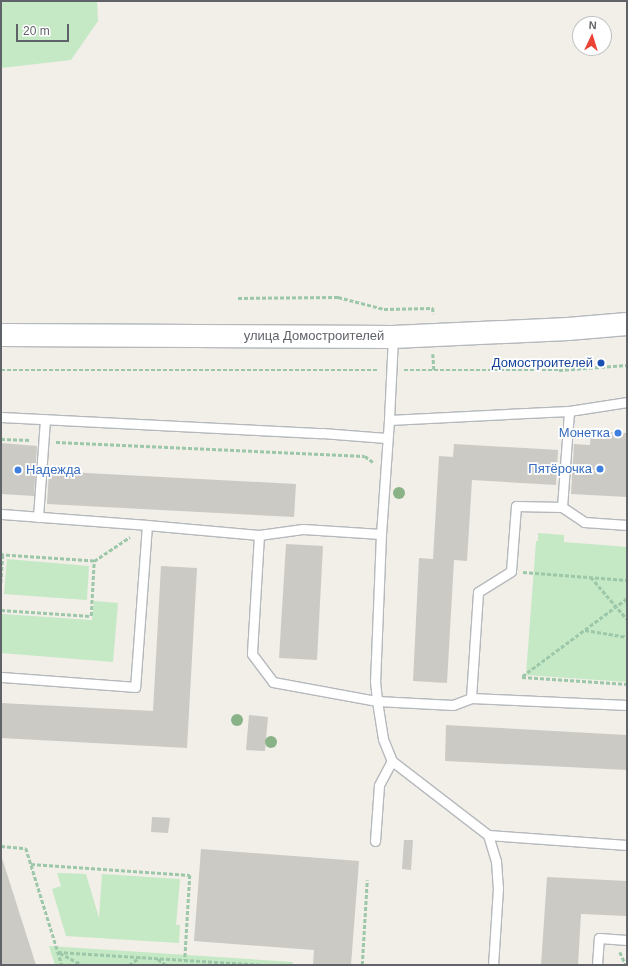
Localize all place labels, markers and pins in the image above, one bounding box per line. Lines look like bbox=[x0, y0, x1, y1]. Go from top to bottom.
place label: Домостроителей bbox=[492, 355, 593, 371]
marker: Домостроителей bbox=[596, 358, 606, 368]
place label: Монетка bbox=[559, 425, 610, 441]
marker: Монетка bbox=[613, 428, 623, 438]
place label: Пятёрочка bbox=[528, 461, 592, 477]
place label: Надежда bbox=[26, 462, 81, 478]
marker: Пятёрочка bbox=[595, 464, 605, 474]
marker: Надежда bbox=[13, 465, 23, 475]

